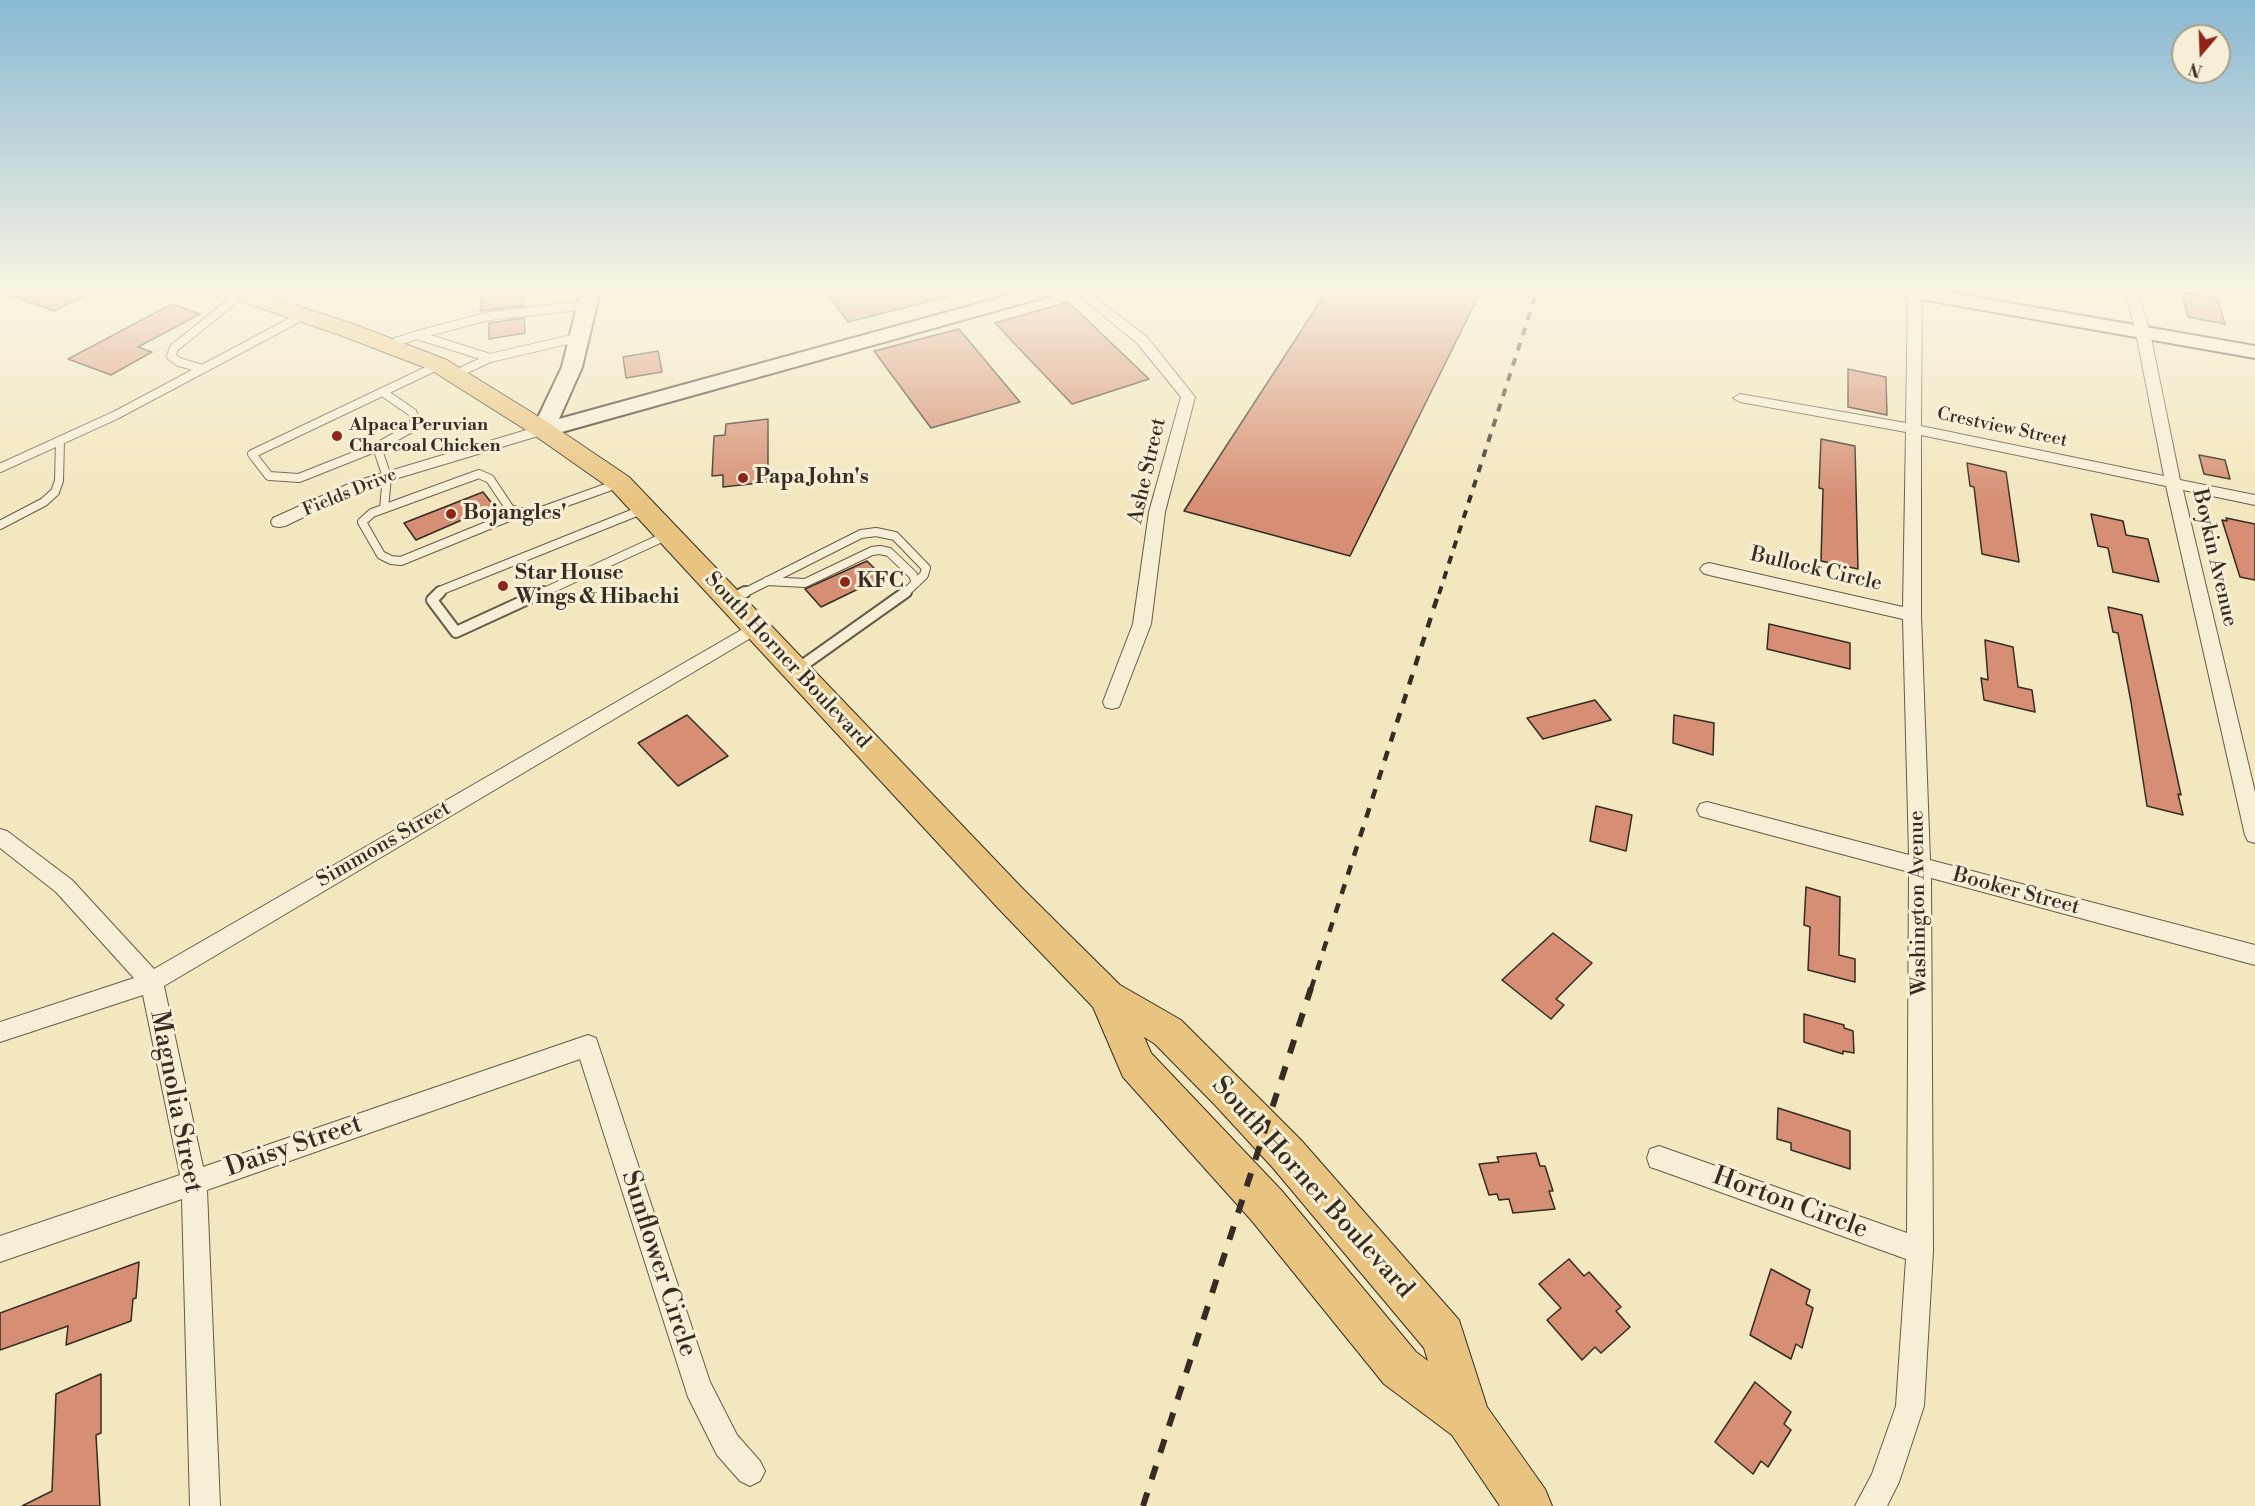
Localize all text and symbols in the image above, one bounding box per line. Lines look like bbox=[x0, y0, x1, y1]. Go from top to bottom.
north arrow bbox=[2171, 24, 2231, 84]
text: N bbox=[2187, 58, 2205, 81]
street label: Crestview Street bbox=[1935, 404, 2069, 452]
place label: Alpaca Peruvian Charcoal Chicken bbox=[349, 415, 501, 458]
street label: Ashe Street bbox=[1124, 416, 1172, 526]
marker: Alpaca Peruvian Charcoal Chicken bbox=[330, 429, 344, 443]
street label: Fields Drive bbox=[300, 464, 400, 522]
place label: Papa John's bbox=[755, 465, 869, 491]
marker: Papa John's bbox=[736, 471, 750, 485]
street label: Boykin Avenue bbox=[2186, 487, 2242, 629]
place label: Bojangles' bbox=[463, 501, 566, 527]
marker: Bojangles' bbox=[444, 507, 458, 521]
street label: Bullock Circle bbox=[1748, 543, 1884, 597]
place label: Star House Wings & Hibachi bbox=[515, 561, 679, 611]
street label: South Horner Boulevard bbox=[699, 568, 875, 754]
place label: KFC bbox=[857, 569, 904, 595]
marker: KFC bbox=[838, 575, 852, 589]
marker: Star House Wings & Hibachi bbox=[496, 579, 510, 593]
street label: Simmons Street bbox=[312, 796, 456, 894]
street label: Washington Avenue bbox=[1905, 810, 1933, 996]
street label: Booker Street bbox=[1950, 863, 2082, 921]
street label: Magnolia Street bbox=[142, 1008, 208, 1196]
street label: South Horner Boulevard bbox=[1204, 1071, 1420, 1305]
street label: Daisy Street bbox=[222, 1109, 366, 1185]
street label: Horton Circle bbox=[1708, 1161, 1872, 1247]
street label: Sunflower Circle bbox=[613, 1167, 703, 1361]

